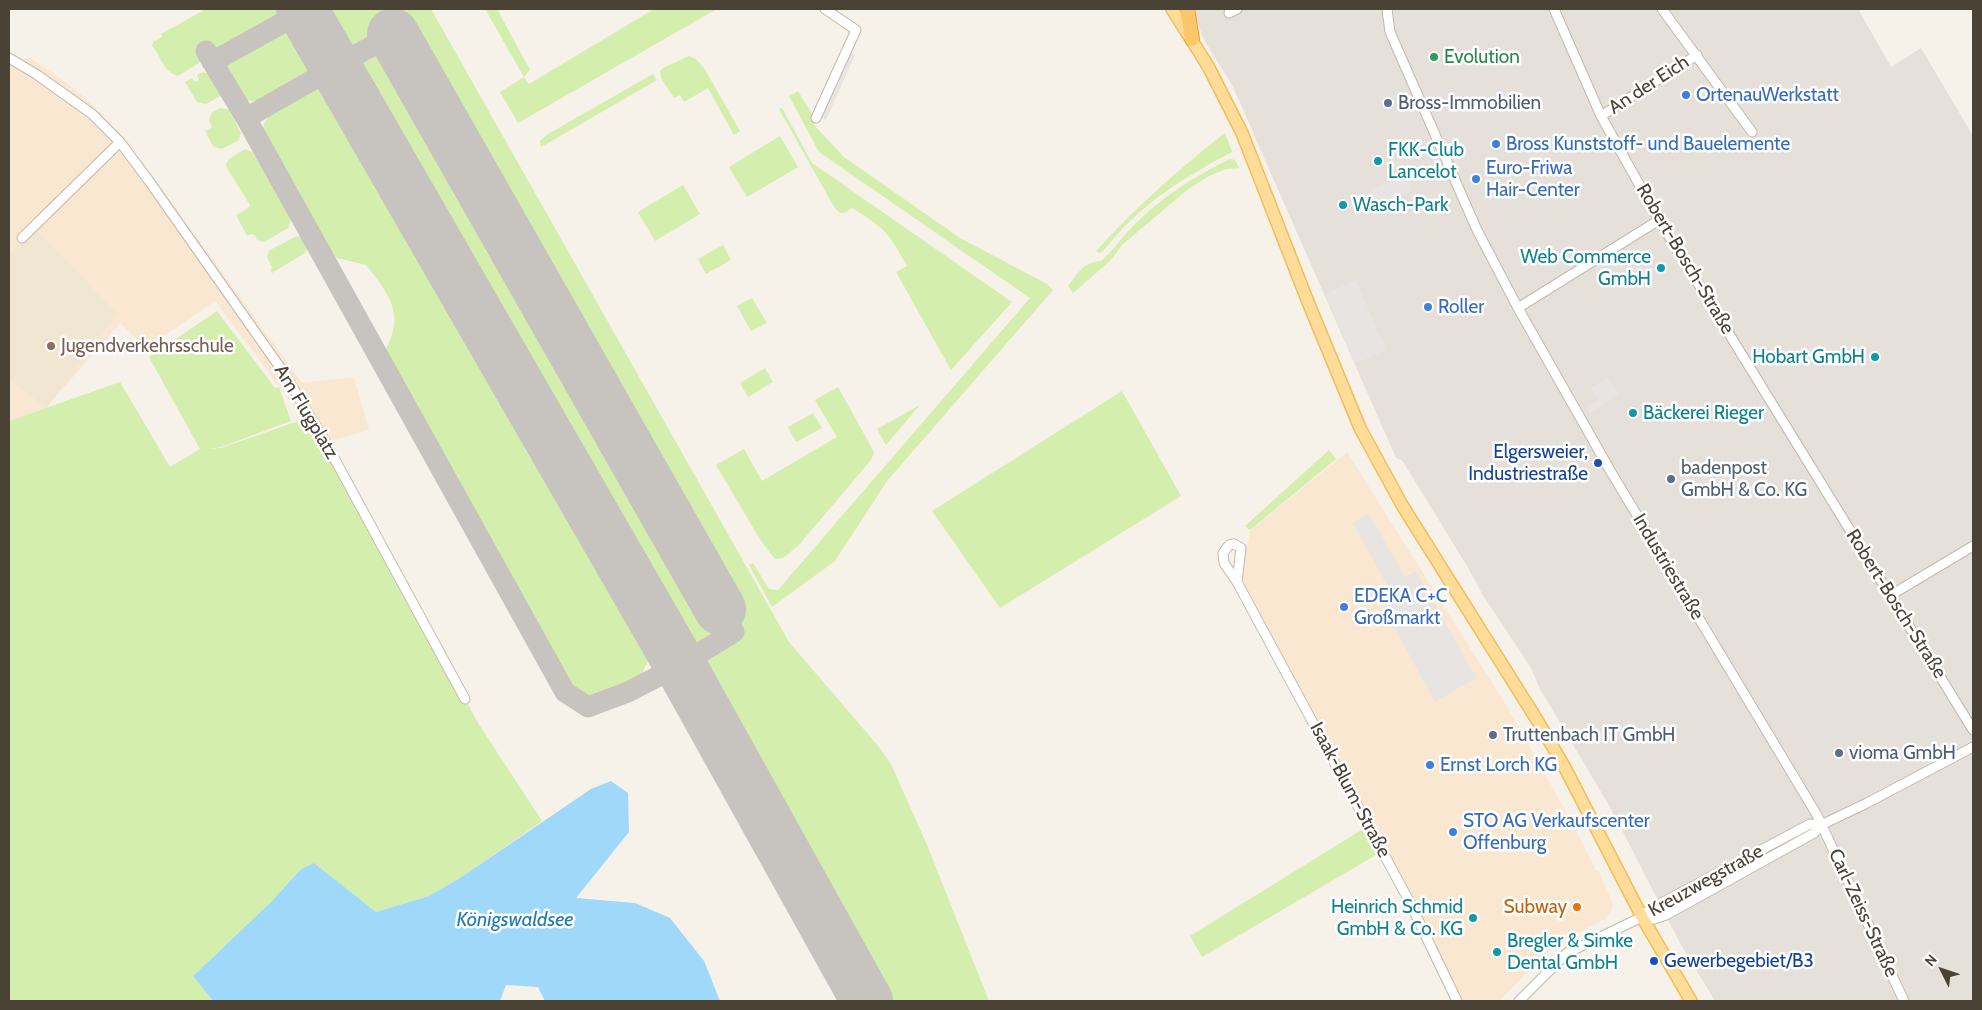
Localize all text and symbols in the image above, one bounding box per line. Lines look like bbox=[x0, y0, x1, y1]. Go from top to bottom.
place label: Evolution bbox=[1444, 46, 1520, 68]
marker: Evolution bbox=[1428, 51, 1440, 63]
street label: An der Eich bbox=[1605, 51, 1693, 119]
place label: OrtenauWerkstatt bbox=[1696, 84, 1839, 106]
marker: OrtenauWerkstatt bbox=[1680, 89, 1692, 101]
place label: Bross-Immobilien bbox=[1398, 92, 1541, 114]
marker: Bross-Immobilien bbox=[1382, 97, 1394, 109]
place label: Bross Kunststoff- und Bauelemente bbox=[1506, 133, 1790, 155]
marker: Bross Kunststoff- und Bauelemente bbox=[1490, 138, 1502, 150]
place label: FKK-Club Lancelot bbox=[1388, 139, 1464, 183]
marker: FKK-Club Lancelot bbox=[1372, 155, 1384, 167]
place label: Euro-Friwa Hair-Center bbox=[1486, 157, 1580, 201]
marker: Euro-Friwa Hair-Center bbox=[1470, 173, 1482, 185]
street label: Robert-Bosch-Straße bbox=[1631, 180, 1739, 338]
place label: Wasch-Park bbox=[1353, 194, 1448, 216]
marker: Wasch-Park bbox=[1337, 199, 1349, 211]
place label: Web Commerce GmbH bbox=[1520, 246, 1651, 290]
marker: Web Commerce GmbH bbox=[1655, 262, 1667, 274]
place label: Roller bbox=[1438, 296, 1484, 318]
marker: Roller bbox=[1422, 301, 1434, 313]
place label: Jugendverkehrsschule bbox=[61, 335, 234, 357]
marker: Jugendverkehrsschule bbox=[45, 340, 57, 352]
place label: Hobart GmbH bbox=[1752, 346, 1865, 368]
marker: Hobart GmbH bbox=[1869, 351, 1881, 363]
street label: Am Flugplatz bbox=[269, 361, 343, 463]
place label: Bäckerei Rieger bbox=[1643, 402, 1764, 424]
marker: Bäckerei Rieger bbox=[1627, 407, 1639, 419]
place label: Elgersweier, Industriestraße bbox=[1468, 441, 1588, 485]
marker: Elgersweier, Industriestraße bbox=[1592, 457, 1604, 469]
place label: badenpost GmbH & Co. KG bbox=[1681, 457, 1807, 501]
marker: badenpost GmbH & Co. KG bbox=[1665, 473, 1677, 485]
street label: Industriestraße bbox=[1627, 510, 1709, 624]
street label: Robert-Bosch-Straße bbox=[1841, 525, 1951, 683]
place label: EDEKA C+C Großmarkt bbox=[1354, 585, 1447, 629]
marker: EDEKA C+C Großmarkt bbox=[1338, 601, 1350, 613]
street label: Isaak-Blum-Straße bbox=[1305, 718, 1395, 862]
place label: Truttenbach IT GmbH bbox=[1503, 724, 1676, 746]
marker: Truttenbach IT GmbH bbox=[1487, 729, 1499, 741]
place label: vioma GmbH bbox=[1849, 742, 1956, 764]
marker: vioma GmbH bbox=[1833, 747, 1845, 759]
place label: Ernst Lorch KG bbox=[1440, 754, 1557, 776]
marker: Ernst Lorch KG bbox=[1424, 759, 1436, 771]
place label: STO AG Verkaufscenter Offenburg bbox=[1463, 810, 1650, 854]
marker: STO AG Verkaufscenter Offenburg bbox=[1447, 826, 1459, 838]
street label: Kreuzwegstraße bbox=[1645, 840, 1767, 922]
street label: Carl-Zeiss-Straße bbox=[1823, 845, 1903, 981]
place label: Heinrich Schmid GmbH & Co. KG bbox=[1331, 896, 1463, 940]
place label: Subway bbox=[1504, 896, 1567, 918]
marker: Subway bbox=[1571, 901, 1583, 913]
water label: Königswaldsee bbox=[456, 908, 574, 932]
marker: Heinrich Schmid GmbH & Co. KG bbox=[1467, 912, 1479, 924]
place label: Bregler & Simke Dental GmbH bbox=[1507, 930, 1633, 974]
north arrow bbox=[1917, 945, 1967, 995]
marker: Bregler & Simke Dental GmbH bbox=[1491, 946, 1503, 958]
place label: Gewerbegebiet/B3 bbox=[1664, 950, 1814, 972]
text: N bbox=[1921, 951, 1941, 970]
marker: Gewerbegebiet/B3 bbox=[1648, 955, 1660, 967]

